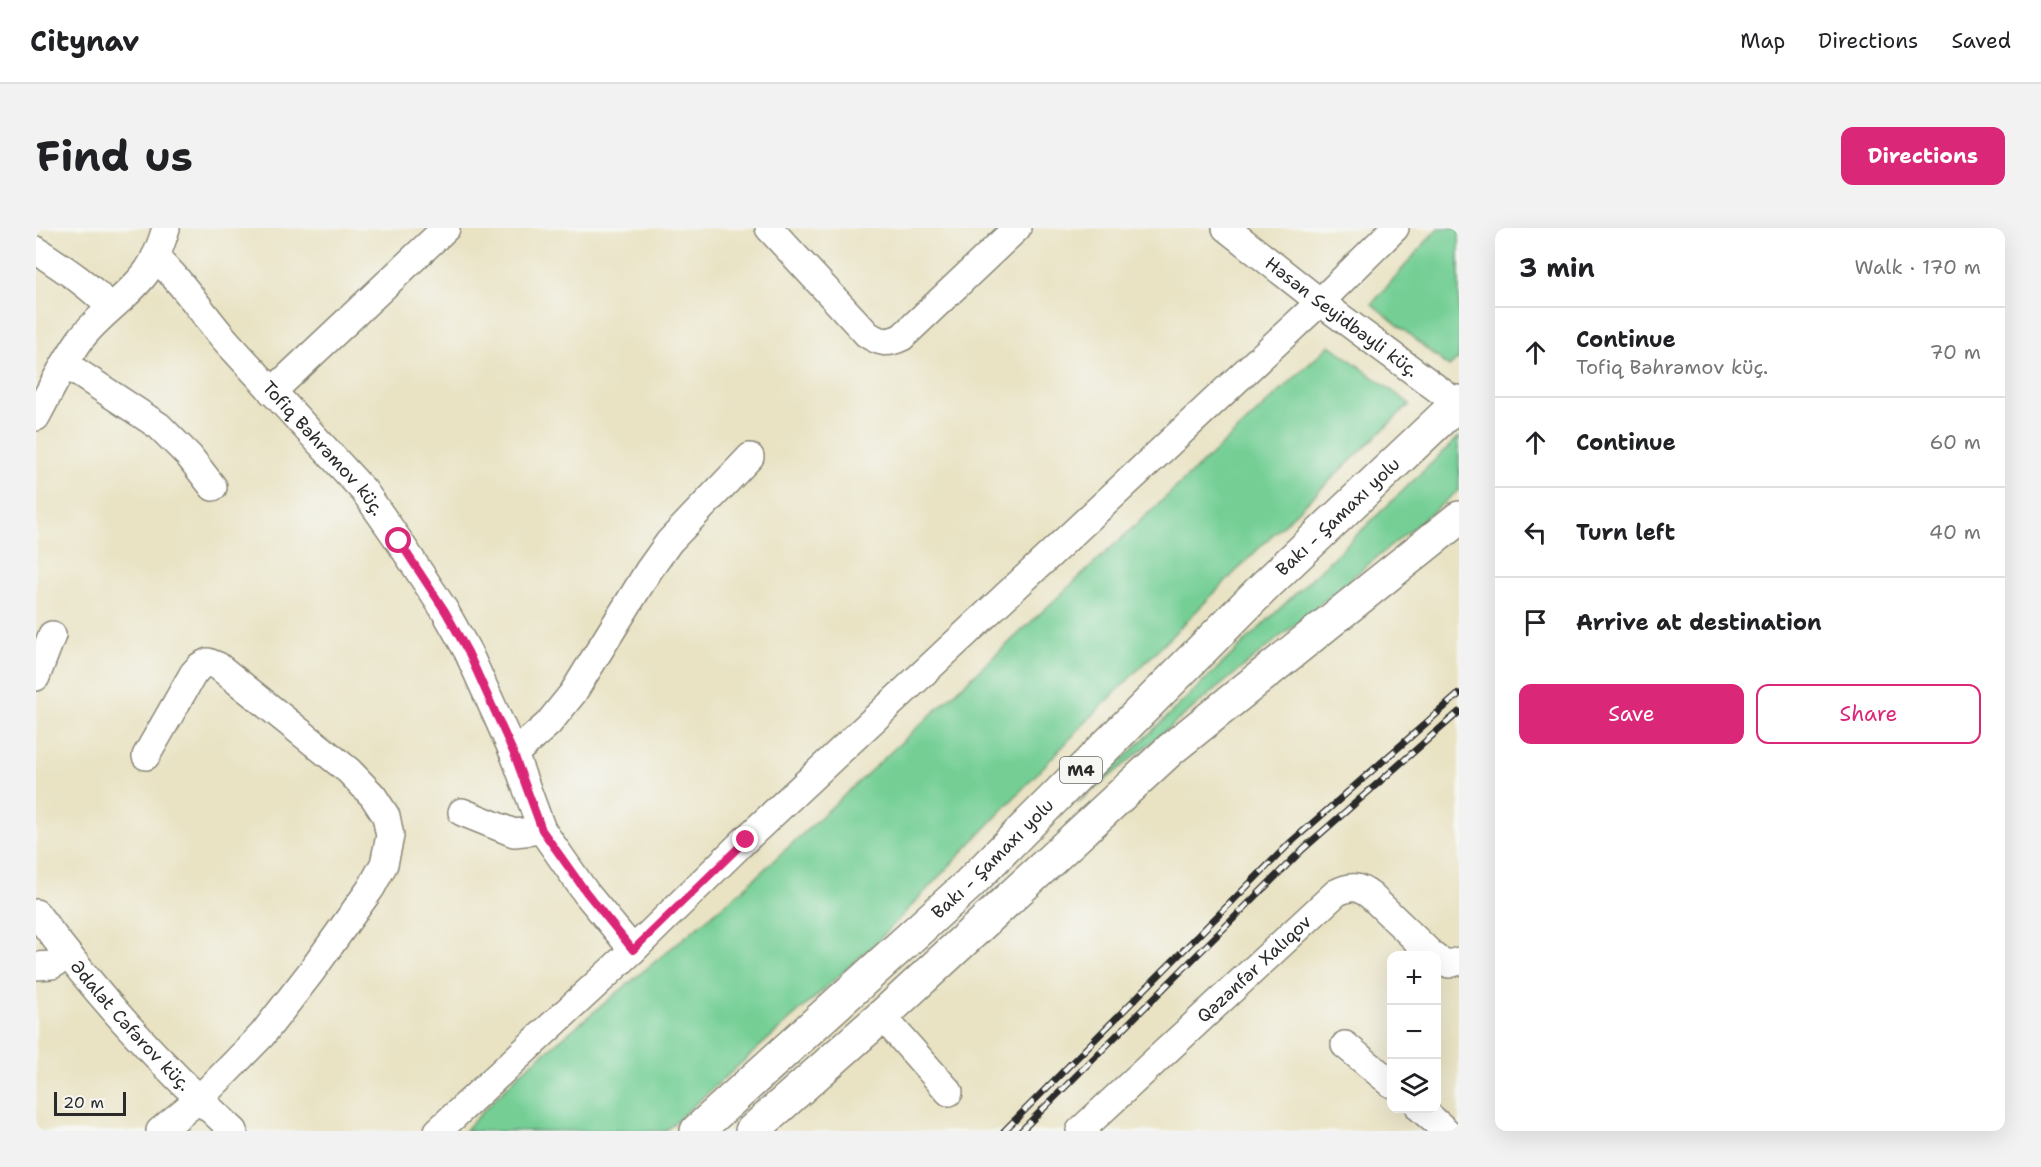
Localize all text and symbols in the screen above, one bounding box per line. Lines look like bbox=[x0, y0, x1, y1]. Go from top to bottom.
text: Citynav bbox=[30, 22, 139, 60]
text: Map bbox=[1740, 27, 1785, 55]
text: Directions bbox=[1818, 27, 1918, 55]
text: Saved bbox=[1951, 27, 2011, 55]
button: Directions bbox=[1841, 127, 2005, 185]
text: Find us bbox=[36, 128, 193, 184]
text: 3 min bbox=[1519, 250, 1595, 285]
street label: Həsən Seyidbəyli küç. bbox=[1260, 251, 1423, 383]
text: Walk · 170 m bbox=[1855, 254, 1981, 280]
text: Continue bbox=[1576, 325, 1676, 354]
icon: ahead bbox=[1519, 336, 1552, 369]
text: 70 m bbox=[1929, 339, 1981, 365]
text: Tofiq Bəhrəmov küç. bbox=[1576, 354, 1768, 380]
street label: Tofiq Bəhrəmov küç. bbox=[257, 376, 390, 521]
icon: ahead bbox=[1519, 426, 1552, 459]
text: Continue bbox=[1576, 428, 1676, 457]
text: 60 m bbox=[1929, 429, 1981, 455]
street label: Bakı - Şamaxı yolu bbox=[1271, 452, 1405, 581]
icon: left bbox=[1519, 516, 1552, 549]
text: Turn left bbox=[1576, 518, 1675, 547]
text: 40 m bbox=[1929, 519, 1981, 545]
route start bbox=[385, 527, 411, 553]
icon: arrive bbox=[1519, 606, 1552, 639]
text: Arrive at destination bbox=[1576, 608, 1822, 637]
button: Save bbox=[1519, 684, 1744, 744]
button: Share bbox=[1756, 684, 1981, 744]
road number: M4 bbox=[1060, 757, 1102, 783]
street label: Bakı - Şamaxı yolu bbox=[926, 793, 1059, 924]
route end bbox=[732, 826, 758, 852]
street label: Qəzənfər Xalıqov bbox=[1192, 910, 1317, 1028]
map controls bbox=[1387, 951, 1441, 1113]
button: + bbox=[1387, 951, 1441, 1005]
street label: Ədalət Cəfərov küç. bbox=[65, 955, 196, 1096]
button: − bbox=[1387, 1005, 1441, 1059]
button: layers bbox=[1387, 1059, 1441, 1113]
scale bar bbox=[54, 1089, 126, 1116]
text: 20 m bbox=[63, 1092, 104, 1113]

